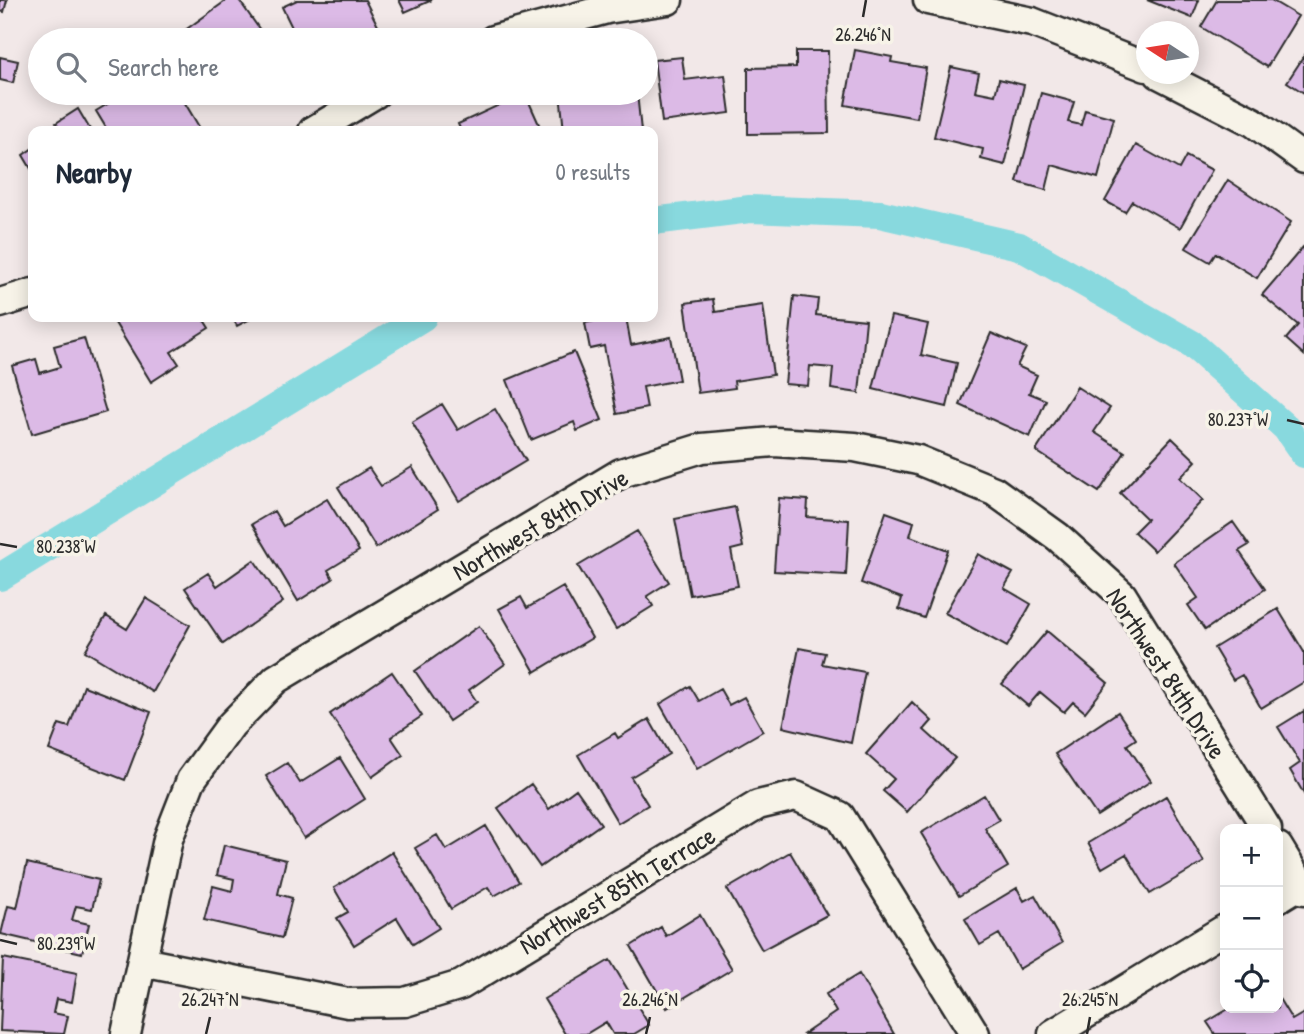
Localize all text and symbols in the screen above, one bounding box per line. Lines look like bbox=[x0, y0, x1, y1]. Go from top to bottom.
north arrow bbox=[1136, 21, 1199, 84]
text: 26.246°N bbox=[835, 22, 891, 47]
search box bbox=[28, 28, 658, 105]
icon: search bbox=[52, 48, 90, 86]
text: Search here bbox=[108, 49, 219, 84]
text: Nearby bbox=[56, 152, 132, 192]
text: 0 results bbox=[555, 156, 630, 187]
text: 80.237°W bbox=[1208, 407, 1268, 432]
street label: Northwest 84th Drive bbox=[446, 460, 634, 588]
text: 80.238°W bbox=[36, 534, 96, 559]
street label: Northwest 84th Drive bbox=[1099, 581, 1235, 765]
street label: Northwest 85th Terrace bbox=[513, 818, 721, 962]
map controls bbox=[1220, 824, 1283, 1013]
button: + bbox=[1220, 824, 1283, 887]
button: − bbox=[1220, 887, 1283, 950]
text: 80.239°W bbox=[37, 931, 95, 956]
button: locate bbox=[1220, 950, 1283, 1013]
text: 26.247°N bbox=[181, 987, 239, 1012]
text: 26.246°N bbox=[622, 987, 678, 1012]
text: 26.245°N bbox=[1062, 987, 1118, 1012]

